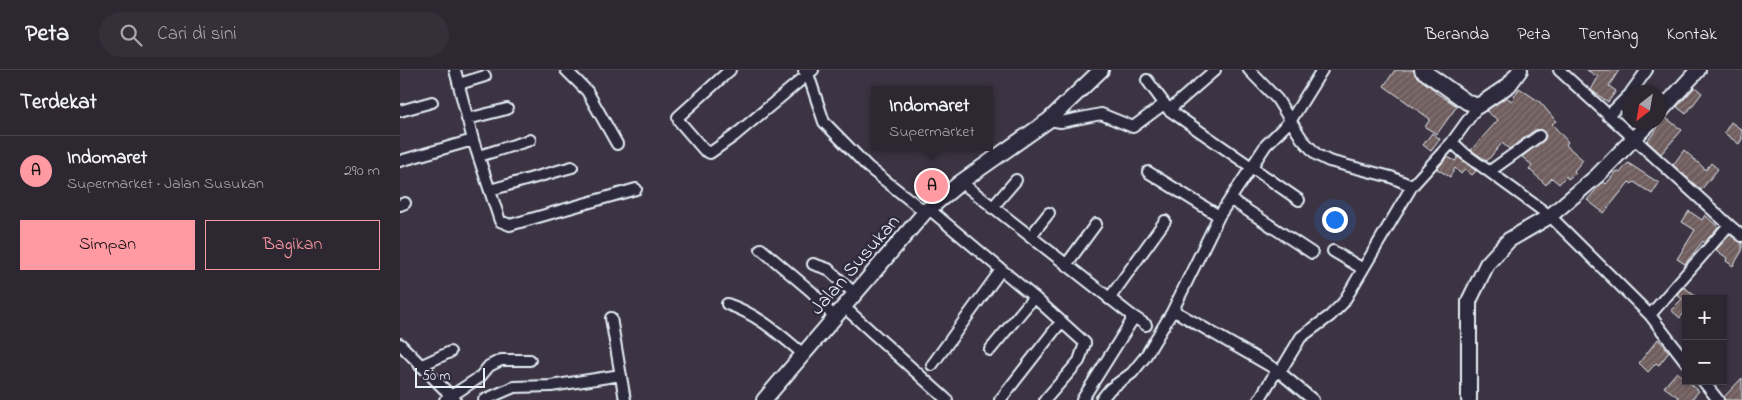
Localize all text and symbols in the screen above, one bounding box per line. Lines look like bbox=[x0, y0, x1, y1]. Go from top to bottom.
search box bbox=[99, 12, 449, 57]
text: Peta bbox=[25, 17, 69, 52]
icon: search bbox=[117, 21, 145, 49]
text: Cari di sini bbox=[157, 21, 237, 48]
text: Beranda bbox=[1425, 22, 1489, 48]
text: Peta bbox=[1517, 22, 1550, 48]
text: Tentang bbox=[1578, 22, 1638, 48]
text: Kontak bbox=[1666, 22, 1717, 48]
north arrow bbox=[1622, 85, 1667, 130]
popup bbox=[871, 86, 993, 151]
text: Terdekat bbox=[20, 88, 97, 118]
text: Indomaret bbox=[889, 93, 969, 120]
text: Supermarket bbox=[889, 120, 975, 144]
text: Indomaret bbox=[67, 145, 147, 172]
text: A bbox=[31, 159, 41, 183]
text: 290 m bbox=[344, 159, 380, 183]
pin: A bbox=[916, 167, 948, 205]
text: Supermarket · Jalan Susukan bbox=[67, 172, 264, 196]
your location bbox=[1322, 207, 1348, 233]
street label: Jalan Susukan bbox=[804, 209, 908, 322]
button: Simpan bbox=[20, 220, 195, 270]
button: Bagikan bbox=[205, 220, 380, 270]
map controls bbox=[1682, 295, 1727, 385]
button: + bbox=[1682, 295, 1727, 340]
button: − bbox=[1682, 340, 1727, 385]
scale bar bbox=[415, 365, 485, 388]
text: 50 m bbox=[422, 366, 450, 387]

